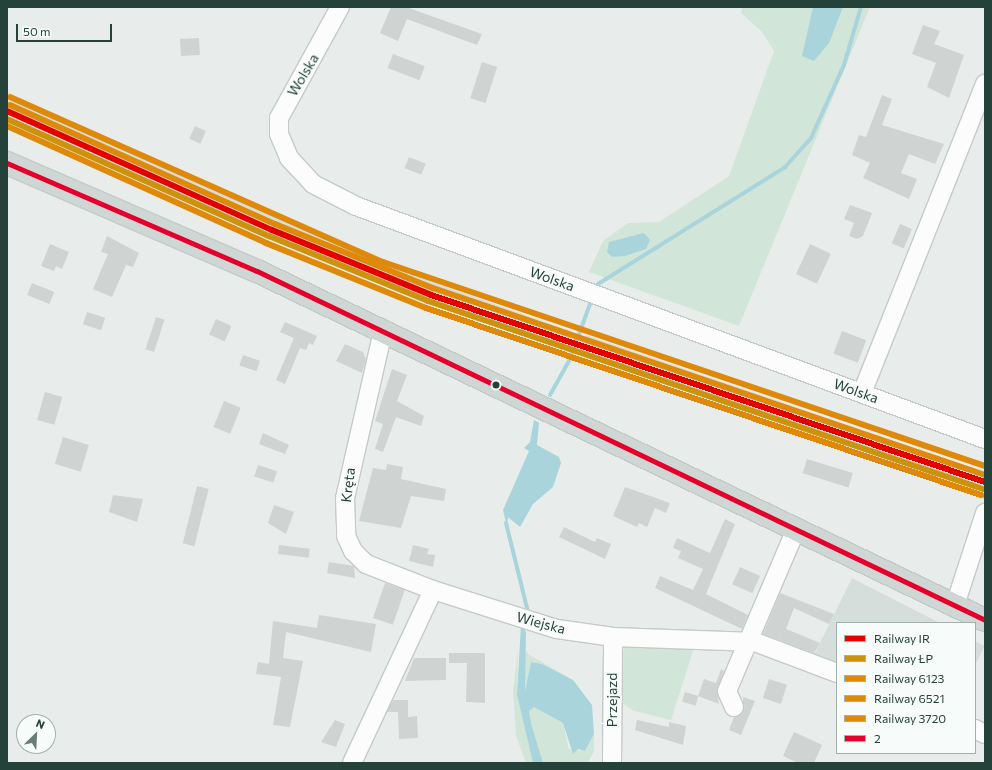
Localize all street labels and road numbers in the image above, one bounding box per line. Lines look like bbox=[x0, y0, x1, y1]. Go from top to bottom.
street label: Wolska bbox=[284, 51, 322, 99]
street label: Wolska bbox=[527, 263, 577, 295]
street label: Wolska bbox=[831, 375, 881, 407]
street label: Kręta bbox=[338, 467, 358, 503]
street label: Wiejska bbox=[515, 608, 567, 638]
street label: Przejazd bbox=[604, 673, 620, 727]

